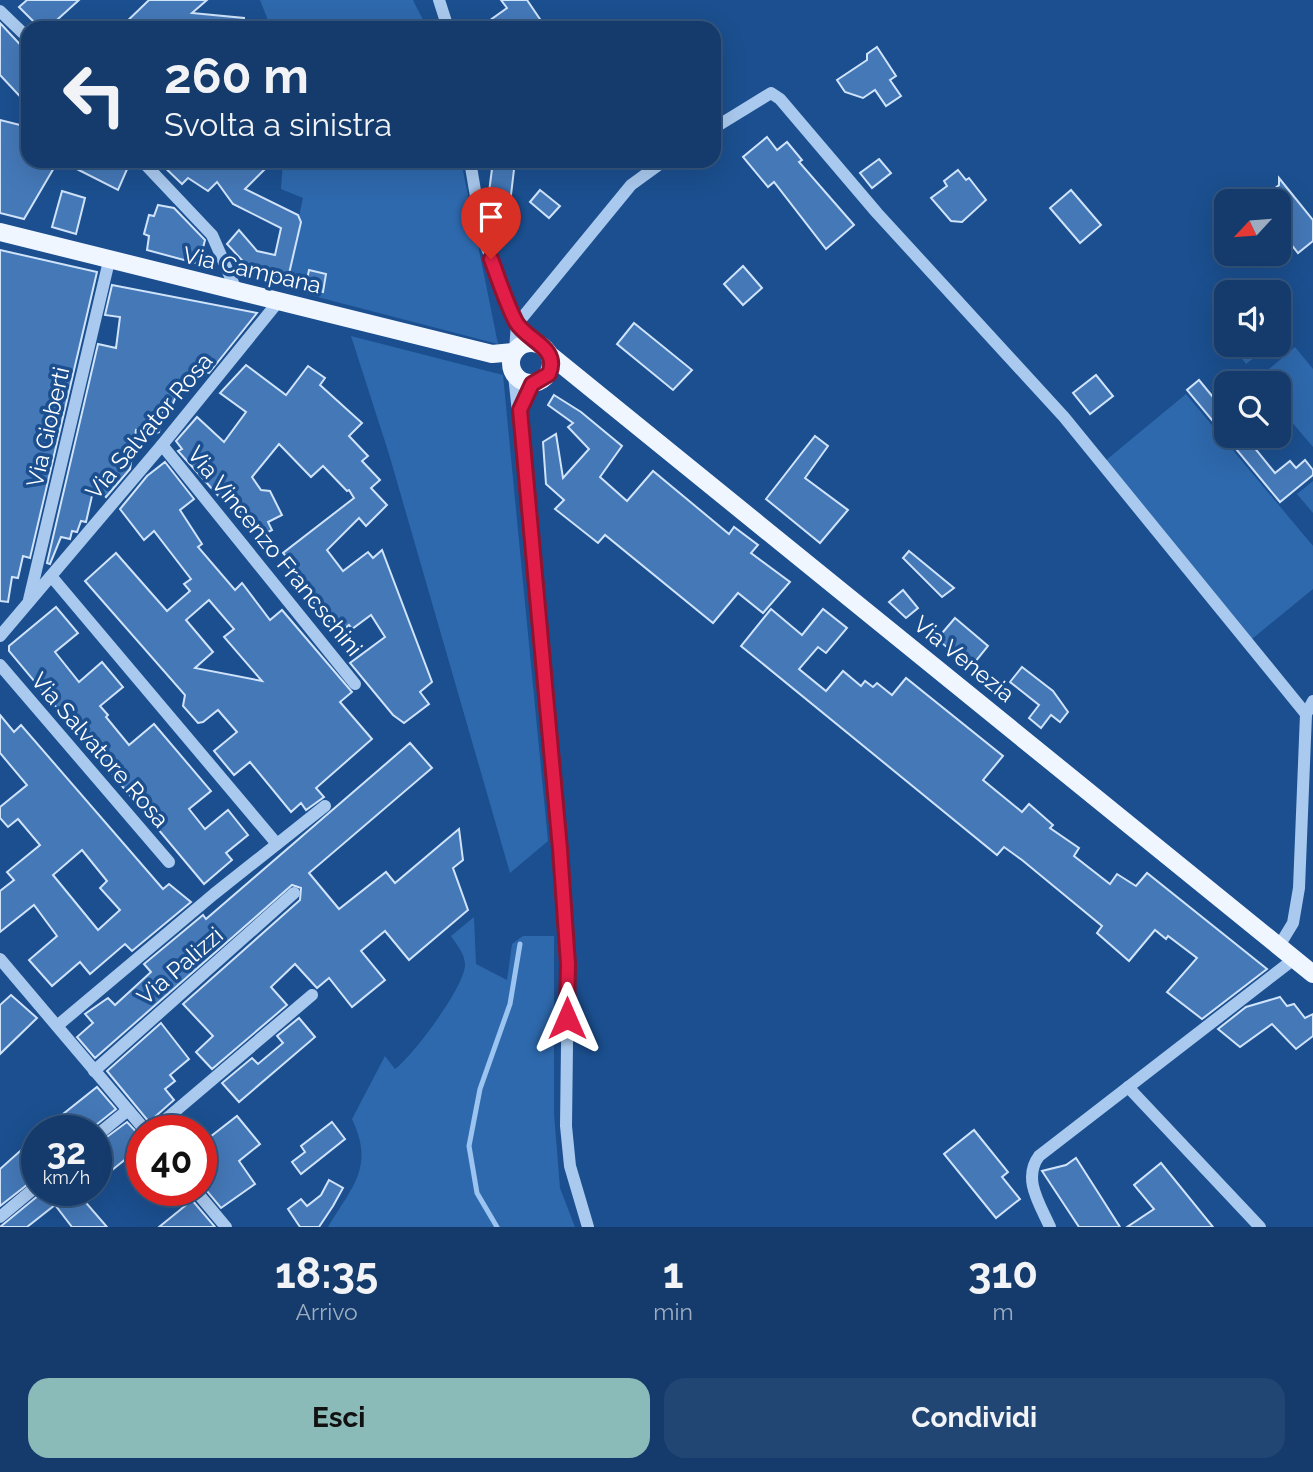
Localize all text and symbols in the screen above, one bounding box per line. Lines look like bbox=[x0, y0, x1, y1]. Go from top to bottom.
text: 260 m bbox=[164, 47, 309, 104]
icon: left bbox=[49, 49, 140, 140]
text: Svolta a sinistra bbox=[164, 106, 392, 143]
pin bbox=[461, 187, 521, 259]
north arrow bbox=[1214, 189, 1292, 266]
map controls bbox=[1214, 189, 1291, 448]
icon: arrive bbox=[472, 198, 510, 236]
street label: Via Campana bbox=[180, 240, 324, 299]
button: sound bbox=[1214, 280, 1291, 357]
street label: Via Salvator Rosa bbox=[80, 347, 218, 504]
street label: Via Gioberti bbox=[21, 364, 74, 490]
button: search bbox=[1214, 371, 1291, 448]
street label: Via Vincenzo Francschini bbox=[182, 440, 368, 661]
street label: Via Venezia bbox=[909, 610, 1020, 707]
street label: Via Salvatore Rosa bbox=[26, 667, 175, 832]
street label: Via Palizzi bbox=[131, 921, 228, 1010]
position arrow bbox=[530, 981, 604, 1055]
speed limit sign: 40 bbox=[126, 1115, 217, 1206]
text: 32 bbox=[47, 1131, 86, 1172]
text: km/h bbox=[43, 1167, 90, 1188]
text: 18:35 bbox=[275, 1249, 378, 1298]
text: 1 bbox=[663, 1249, 683, 1298]
text: 310 bbox=[968, 1249, 1038, 1298]
text: Arrivo bbox=[296, 1298, 358, 1325]
text: min bbox=[653, 1298, 693, 1325]
text: m bbox=[992, 1298, 1014, 1325]
button: Esci bbox=[28, 1378, 650, 1458]
button: Condividi bbox=[664, 1378, 1285, 1458]

